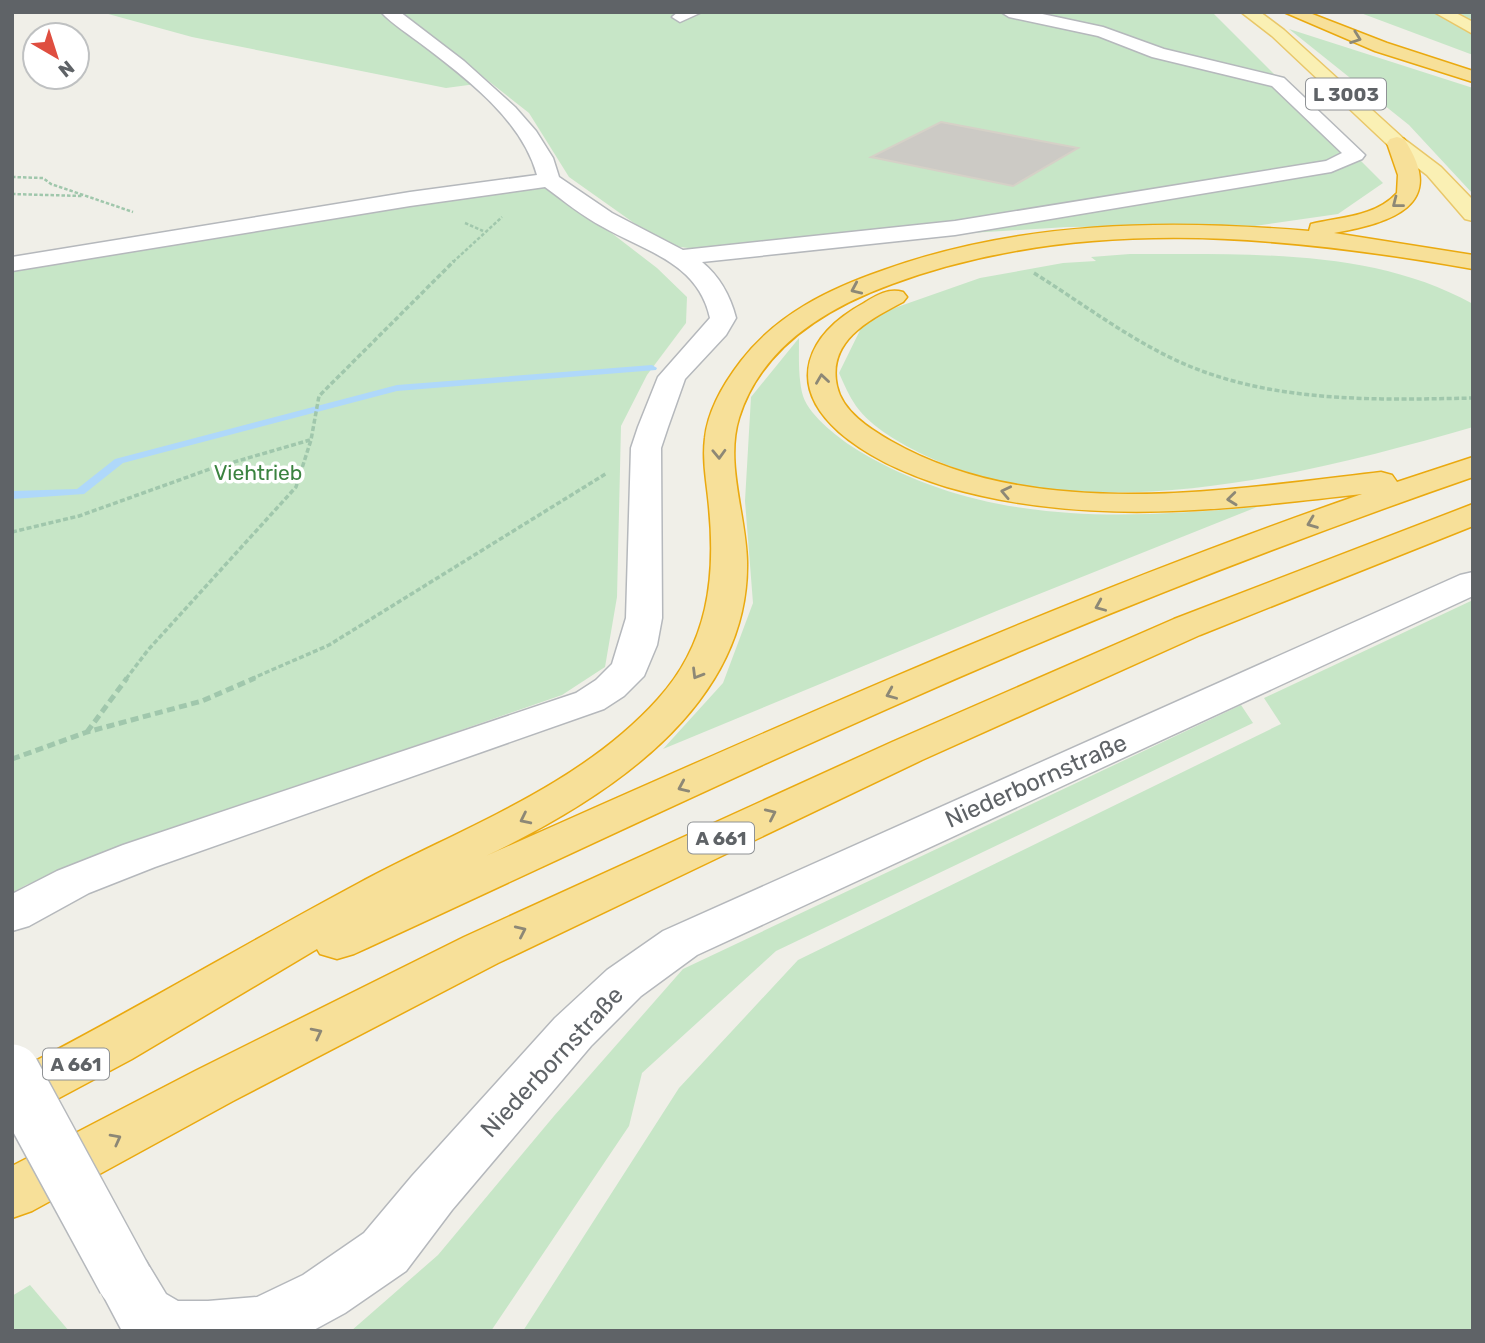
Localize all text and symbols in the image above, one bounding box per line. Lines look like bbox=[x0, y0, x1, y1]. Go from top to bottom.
north arrow bbox=[21, 21, 91, 91]
one-way arrow bbox=[1349, 29, 1361, 43]
text: N bbox=[54, 56, 79, 82]
road number: L 3003 bbox=[1306, 78, 1386, 110]
one-way arrow bbox=[1393, 195, 1405, 208]
one-way arrow bbox=[850, 281, 863, 295]
one-way arrow bbox=[815, 373, 830, 385]
one-way arrow bbox=[712, 449, 727, 460]
park label: Viehtrieb bbox=[214, 460, 302, 485]
one-way arrow bbox=[1000, 485, 1012, 500]
one-way arrow bbox=[1226, 491, 1238, 506]
one-way arrow bbox=[1307, 515, 1319, 529]
one-way arrow bbox=[1095, 597, 1107, 611]
one-way arrow bbox=[692, 666, 705, 679]
one-way arrow bbox=[886, 686, 898, 700]
street label: Niederbornstraße bbox=[941, 728, 1131, 834]
one-way arrow bbox=[678, 779, 690, 793]
one-way arrow bbox=[764, 809, 776, 823]
one-way arrow bbox=[520, 810, 532, 824]
road number: A 661 bbox=[688, 822, 754, 853]
one-way arrow bbox=[513, 926, 526, 940]
street label: Niederbornstraße bbox=[475, 981, 629, 1143]
one-way arrow bbox=[310, 1028, 322, 1042]
road number: A 661 bbox=[43, 1048, 109, 1080]
one-way arrow bbox=[108, 1133, 121, 1147]

